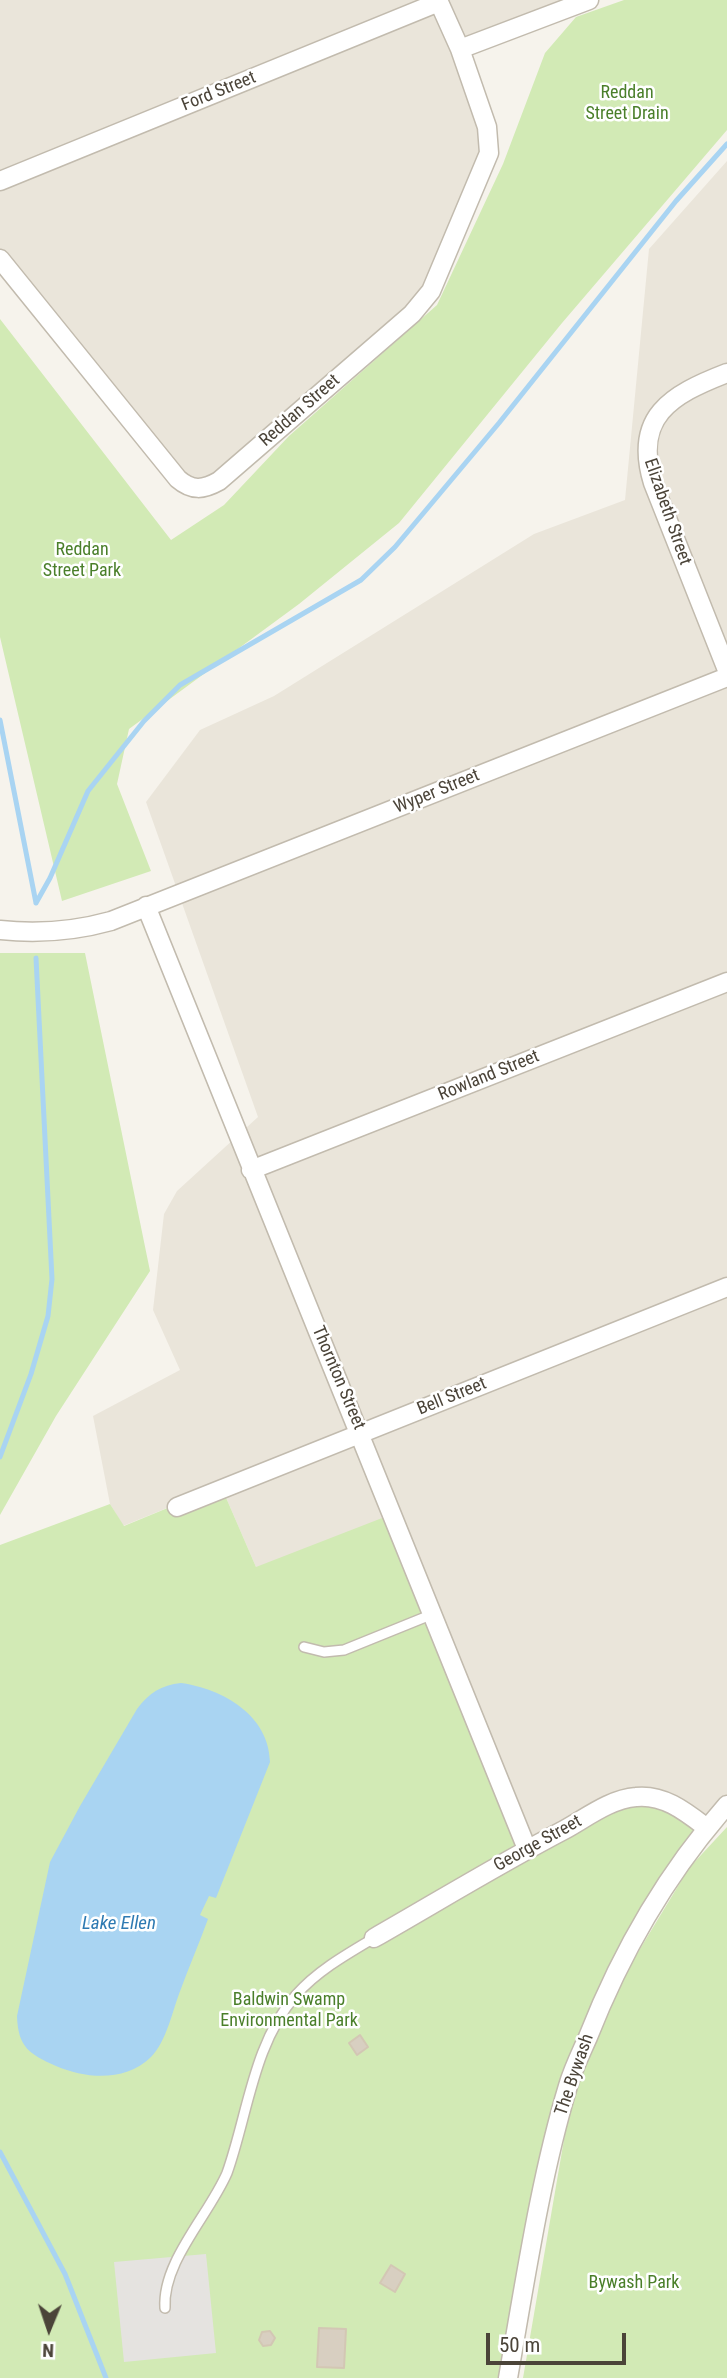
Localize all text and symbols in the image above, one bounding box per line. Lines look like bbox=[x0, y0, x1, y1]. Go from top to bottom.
street label: Ford Street bbox=[179, 67, 259, 117]
park label: Reddan Street Drain bbox=[585, 82, 669, 124]
street label: Reddan Street bbox=[255, 370, 345, 452]
street label: Elizabeth Street bbox=[639, 456, 695, 568]
park label: Reddan Street Park bbox=[43, 539, 121, 582]
street label: Wyper Street bbox=[391, 765, 483, 819]
street label: Rowland Street bbox=[435, 1046, 543, 1106]
street label: Thornton Street bbox=[306, 1323, 370, 1433]
street label: Bell Street bbox=[414, 1373, 490, 1421]
street label: George Street bbox=[490, 1811, 586, 1877]
water label: Lake Ellen bbox=[82, 1913, 156, 1935]
park label: Baldwin Swamp Environmental Park bbox=[220, 1989, 358, 2032]
street label: The Bywash bbox=[551, 2031, 599, 2119]
park label: Bywash Park bbox=[589, 2272, 679, 2294]
north arrow bbox=[14, 2294, 84, 2364]
scale bar bbox=[489, 2318, 629, 2362]
text: 50 m bbox=[499, 2333, 540, 2357]
text: N bbox=[42, 2339, 54, 2362]

